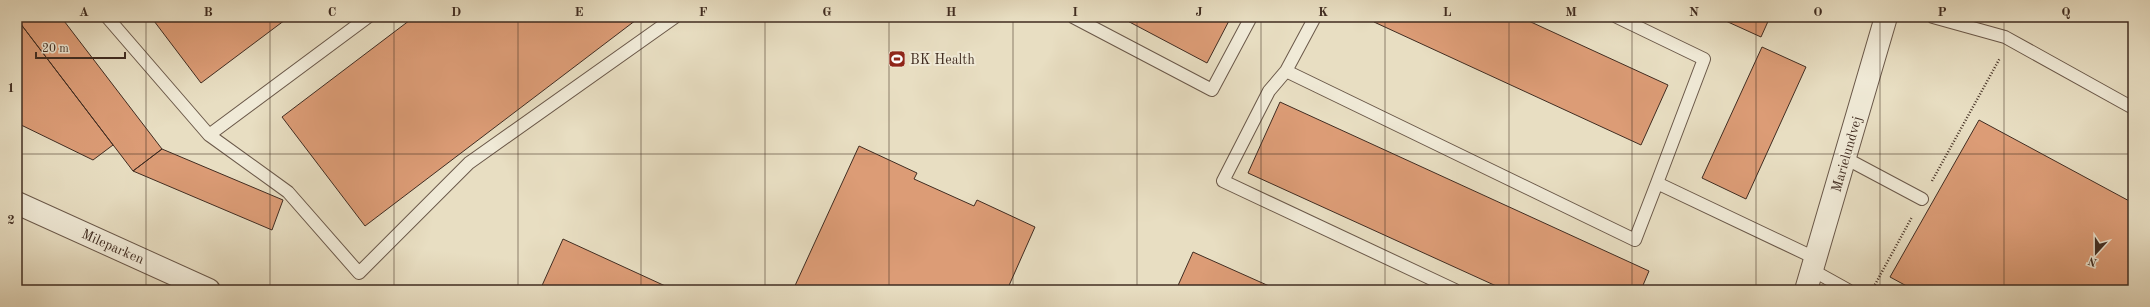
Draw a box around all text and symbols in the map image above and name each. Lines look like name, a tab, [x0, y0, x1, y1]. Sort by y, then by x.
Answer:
text: A	[79, 6, 89, 19]
text: B	[203, 6, 213, 19]
text: C	[328, 6, 336, 19]
text: D	[451, 6, 461, 19]
text: E	[575, 6, 584, 19]
text: F	[699, 6, 708, 19]
text: G	[822, 6, 832, 19]
text: H	[946, 6, 957, 19]
text: I	[1072, 6, 1078, 19]
text: J	[1195, 6, 1203, 19]
text: K	[1318, 6, 1328, 19]
text: L	[1443, 6, 1452, 19]
text: M	[1565, 6, 1577, 19]
text: N	[1689, 6, 1699, 19]
text: O	[1813, 6, 1823, 19]
text: P	[1937, 6, 1947, 19]
text: Q	[2061, 6, 2071, 19]
scale bar	[36, 34, 125, 60]
text: 20 m	[42, 43, 69, 55]
sports icon: BK Health	[887, 49, 907, 69]
place label: BK Health	[910, 53, 975, 67]
text: 1	[7, 82, 15, 95]
street label: Marielundvej	[1829, 115, 1864, 194]
text: 2	[7, 214, 15, 227]
street label: Mileparken	[79, 227, 146, 267]
north arrow	[2076, 233, 2116, 273]
text: N	[2087, 254, 2099, 268]

